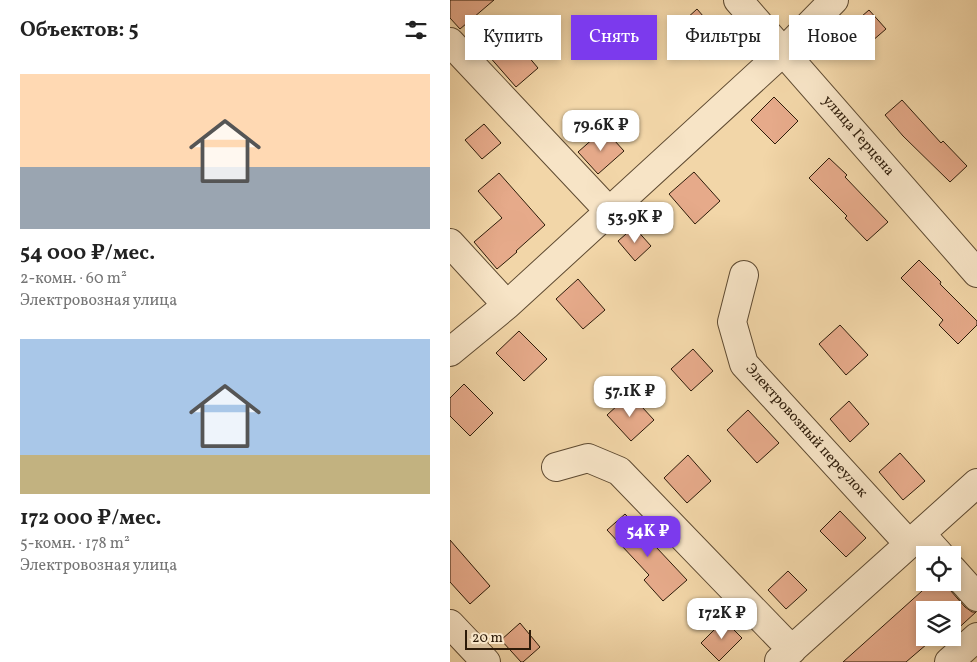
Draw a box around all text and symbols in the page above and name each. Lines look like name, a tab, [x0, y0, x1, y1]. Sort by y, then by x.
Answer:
chip: Купить	[465, 15, 561, 60]
chip: Снять	[571, 15, 657, 60]
chip: Фильтры	[667, 15, 779, 60]
chip: Новое	[789, 15, 875, 60]
text: Объектов: 5	[20, 16, 139, 45]
icon: filters	[402, 16, 430, 44]
street label: улица Герцена	[817, 91, 899, 181]
icon: home	[180, 106, 270, 196]
pin: 79.6K ₽	[555, 110, 647, 152]
text: 79.6K ₽	[573, 115, 629, 137]
pin: 53.9K ₽	[589, 202, 681, 244]
text: 53.9K ₽	[608, 207, 663, 229]
text: 54 000 ₽/мес.	[20, 239, 155, 268]
text: 2-комн. · 60 m²	[20, 268, 127, 290]
text: Электровозная улица	[20, 290, 177, 312]
street label: Электровозный переулок	[740, 359, 872, 503]
icon: home	[180, 371, 270, 461]
pin: 57.1K ₽	[584, 376, 676, 418]
text: 57.1K ₽	[605, 381, 655, 403]
text: 172 000 ₽/мес.	[20, 504, 161, 533]
pin: 54K ₽	[613, 516, 683, 558]
text: 54K ₽	[626, 521, 670, 543]
text: 5-комн. · 178 m²	[20, 533, 130, 555]
map controls	[916, 546, 961, 646]
button: locate	[916, 546, 961, 591]
text: Электровозная улица	[20, 555, 177, 577]
pin: 172K ₽	[681, 598, 763, 640]
button: layers	[916, 601, 961, 646]
text: 172K ₽	[698, 603, 746, 625]
scale bar	[465, 627, 531, 650]
text: 20 m	[472, 629, 503, 648]

